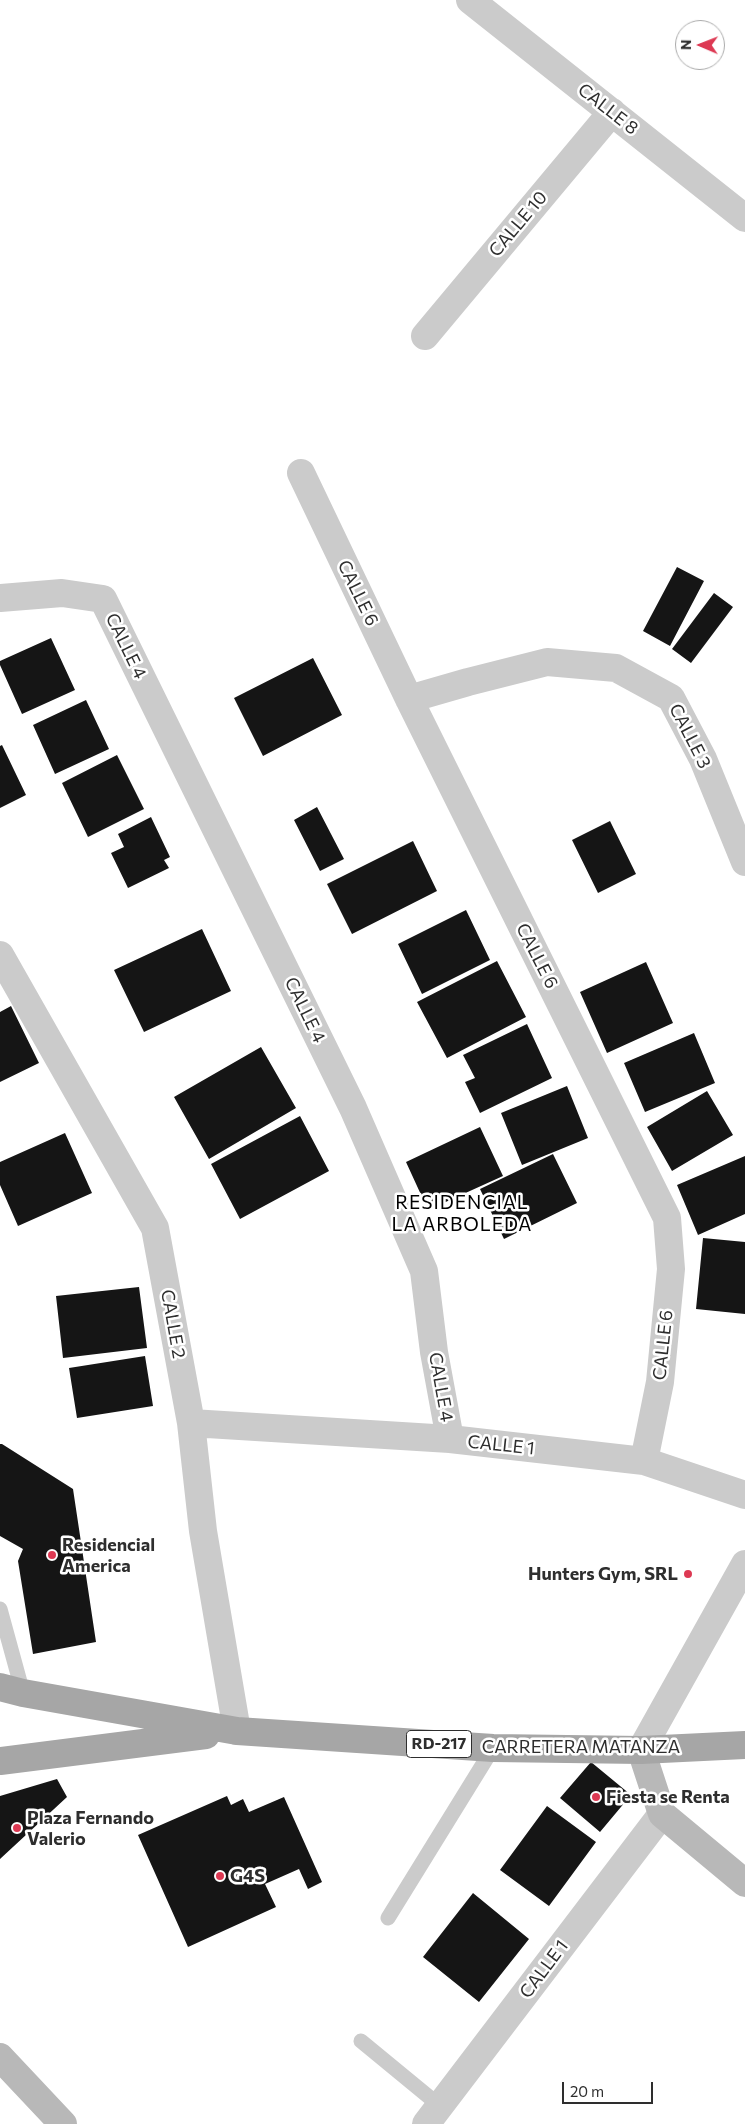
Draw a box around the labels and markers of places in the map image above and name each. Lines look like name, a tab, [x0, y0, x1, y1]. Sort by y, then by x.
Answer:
place label: Residencial America	[62, 1534, 155, 1576]
marker: Residencial America	[46, 1549, 58, 1561]
place label: Hunters Gym, SRL	[528, 1563, 678, 1585]
marker: Hunters Gym, SRL	[682, 1568, 694, 1580]
place label: Fiesta se Renta	[606, 1786, 730, 1808]
marker: Fiesta se Renta	[590, 1791, 602, 1803]
place label: Plaza Fernando Valerio	[27, 1807, 154, 1850]
marker: Plaza Fernando Valerio	[11, 1822, 23, 1834]
place label: G4S	[230, 1865, 265, 1887]
marker: G4S	[214, 1870, 226, 1882]

